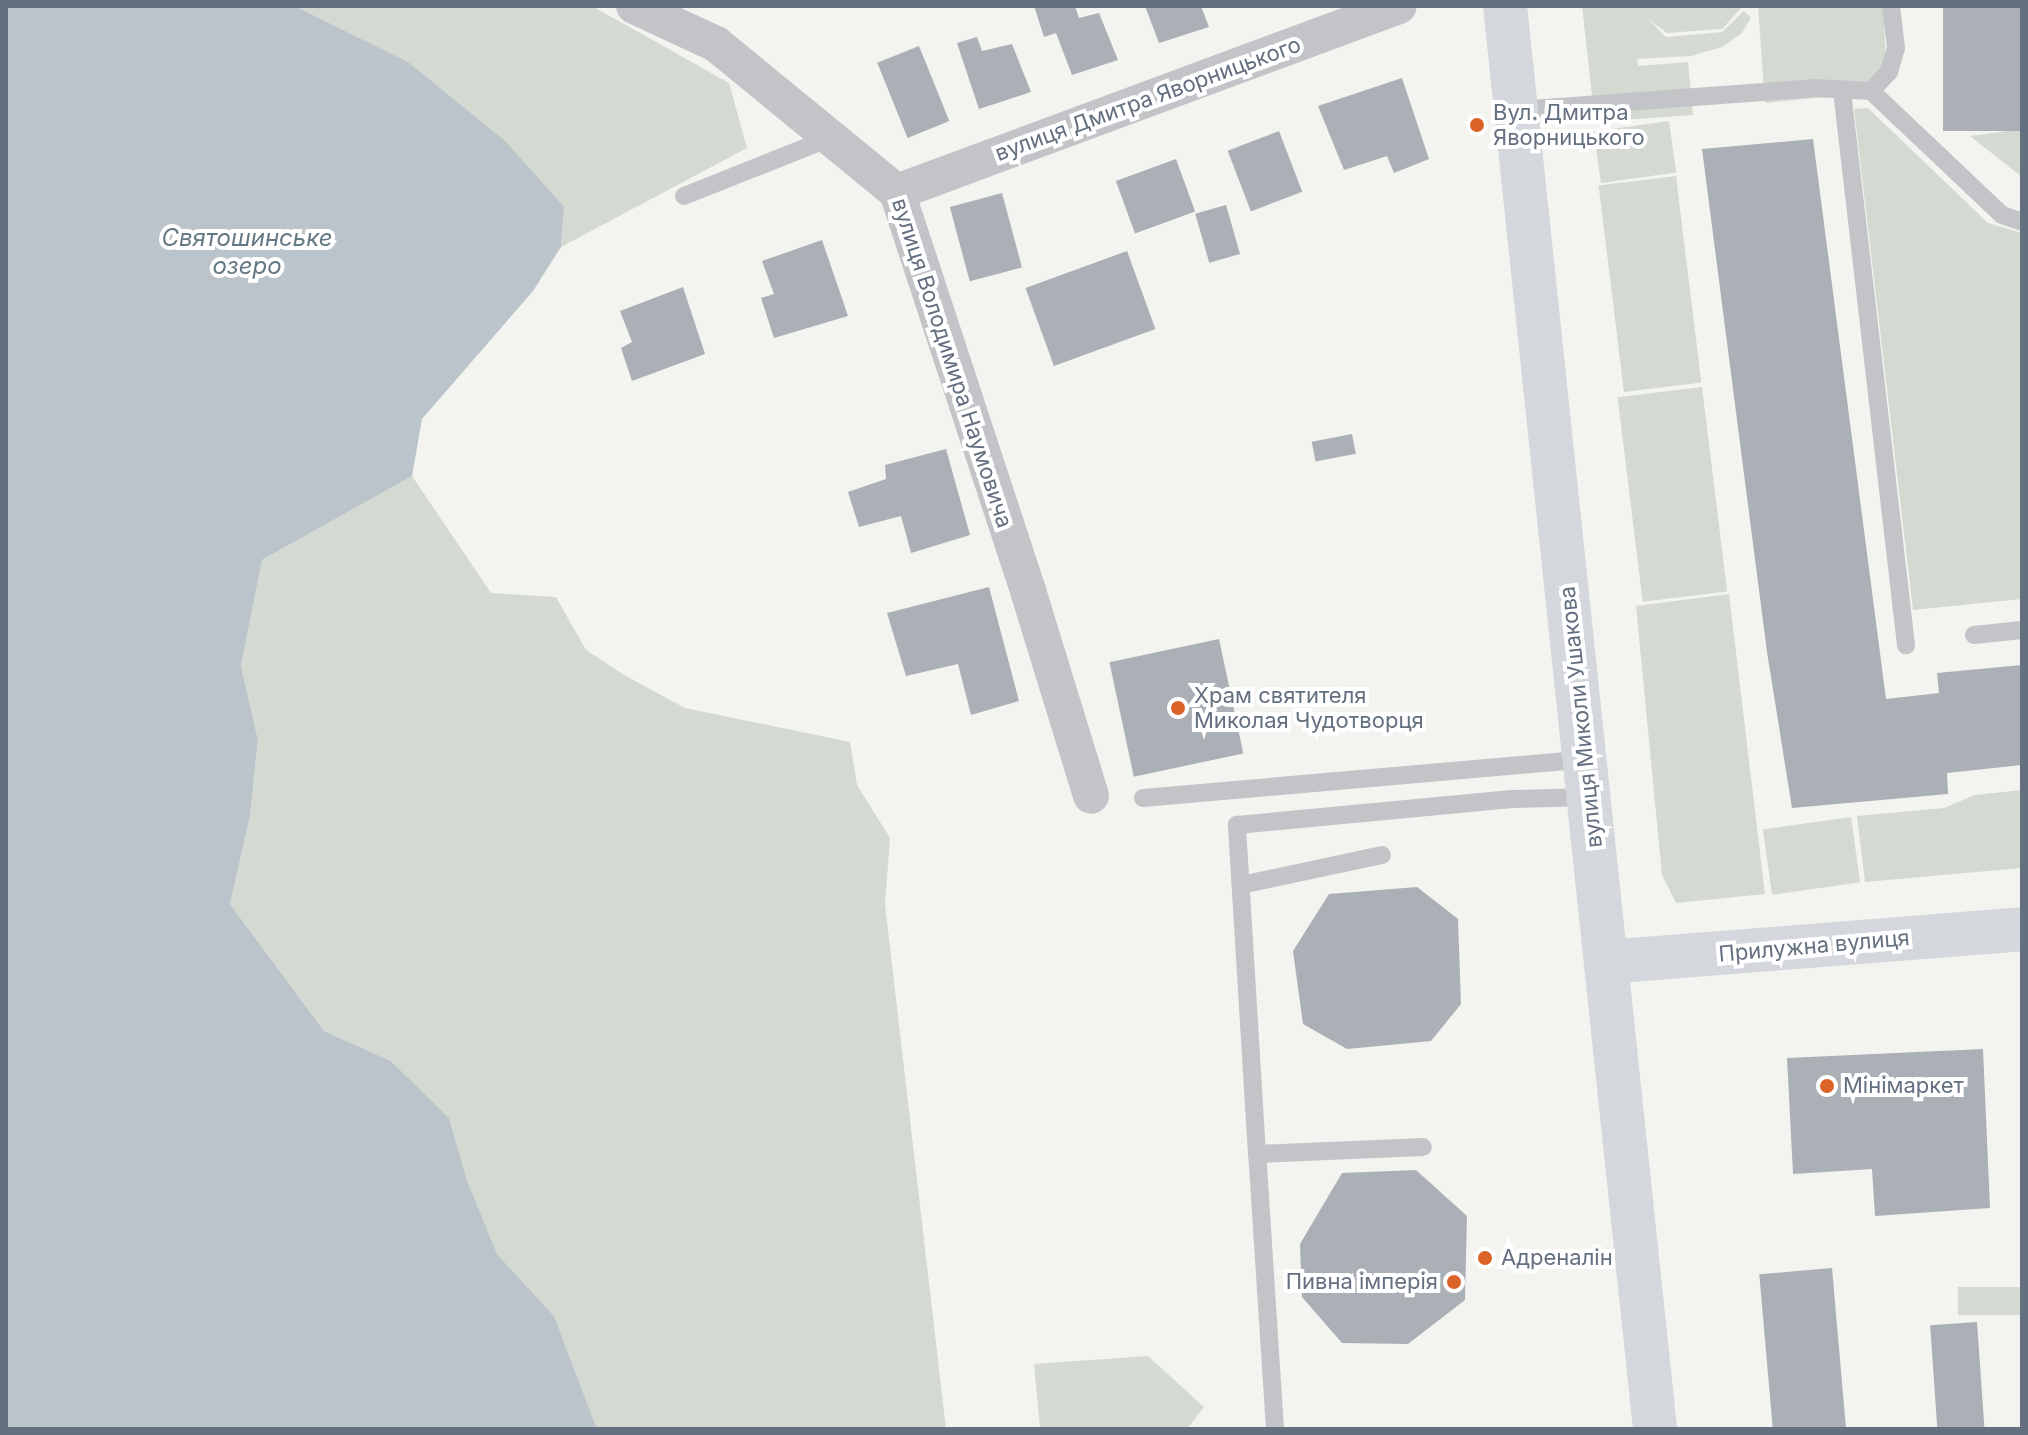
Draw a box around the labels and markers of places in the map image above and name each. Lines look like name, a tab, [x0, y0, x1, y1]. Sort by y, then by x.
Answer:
place label: Вул. Дмитра Яворницького	[1493, 99, 1645, 150]
marker: Вул. Дмитра Яворницького	[1468, 116, 1486, 134]
place label: Храм святителя Миколая Чудотворця	[1194, 682, 1424, 734]
marker: Храм святителя Миколая Чудотворця	[1169, 699, 1187, 717]
place label: Мінімаркет	[1843, 1073, 1964, 1099]
marker: Мінімаркет	[1818, 1077, 1836, 1095]
place label: Адреналін	[1501, 1245, 1613, 1271]
marker: Адреналін	[1476, 1249, 1494, 1267]
place label: Пивна імперія	[1286, 1269, 1438, 1295]
marker: Пивна імперія	[1445, 1273, 1463, 1291]

